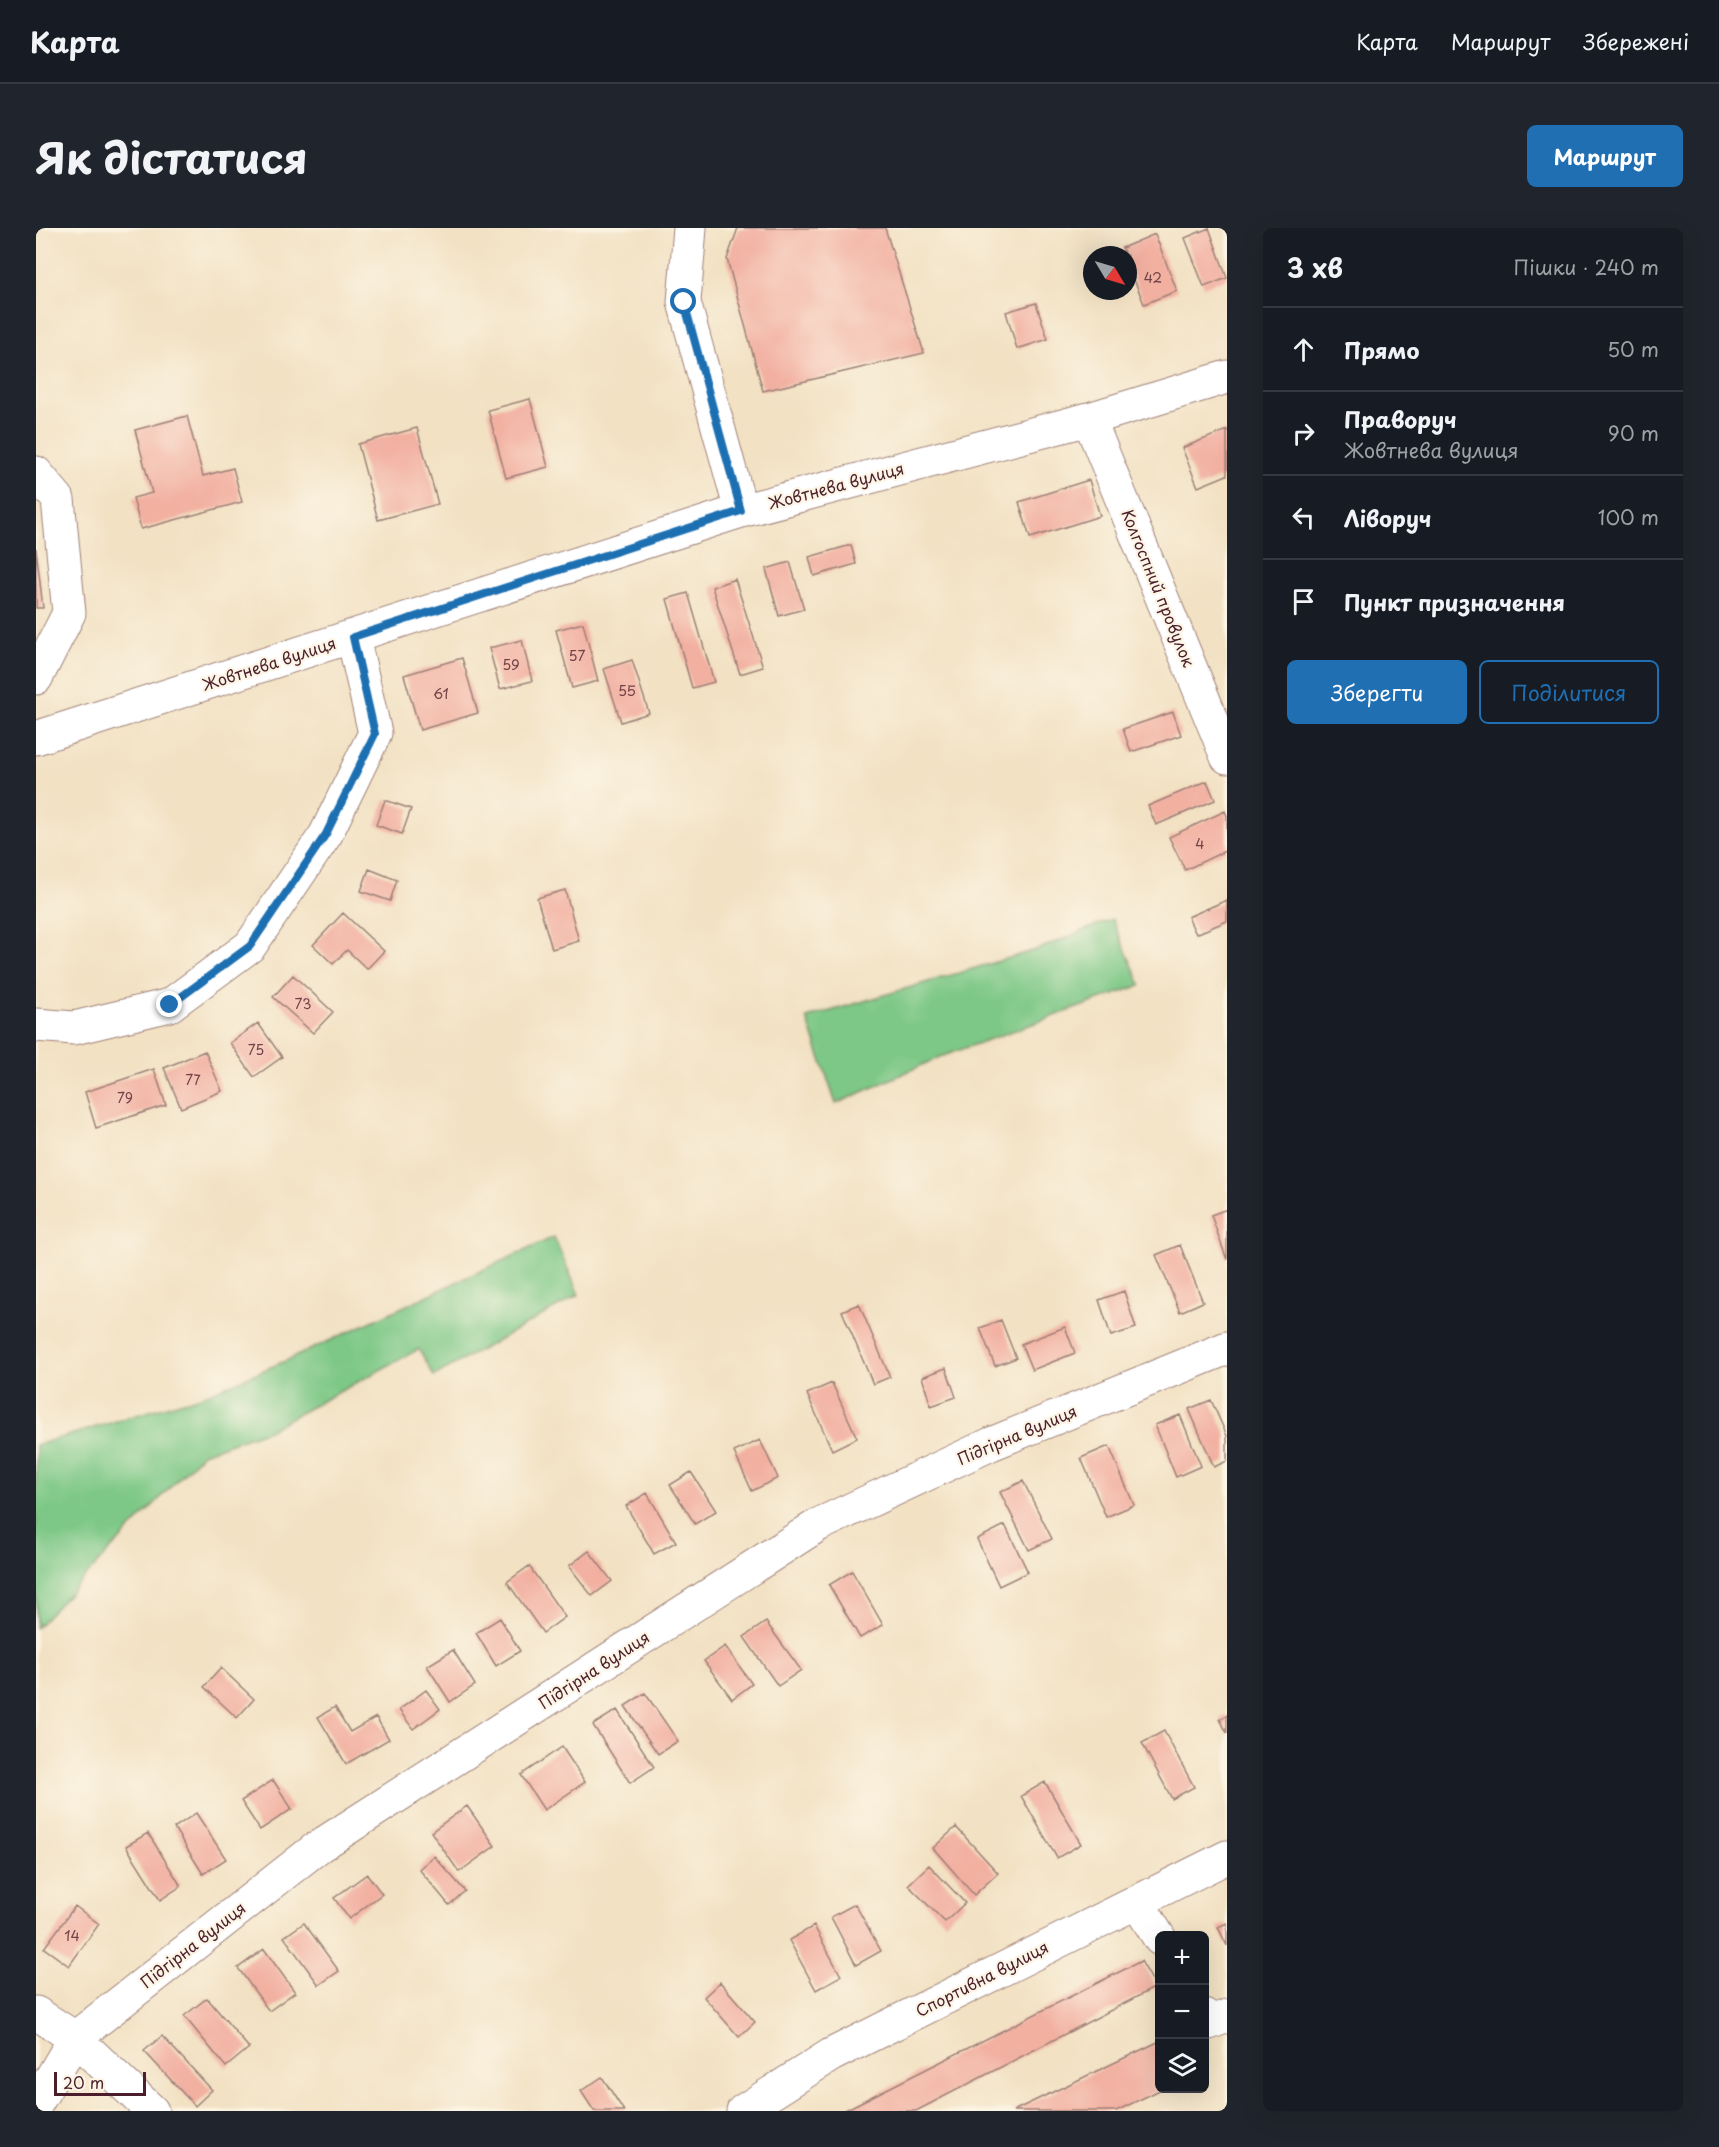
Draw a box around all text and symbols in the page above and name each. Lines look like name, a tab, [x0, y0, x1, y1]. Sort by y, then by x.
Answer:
text: Карта	[30, 20, 120, 63]
text: Карта	[1356, 25, 1418, 57]
text: Маршрут	[1451, 25, 1550, 57]
text: Збережені	[1583, 25, 1689, 57]
text: Як дістатися	[36, 125, 308, 188]
button: Маршрут	[1527, 125, 1683, 187]
north arrow	[1083, 246, 1137, 300]
text: 3 хв	[1287, 248, 1343, 287]
text: Пішки · 240 m	[1514, 252, 1659, 282]
house number: 42	[1144, 267, 1162, 288]
route start	[670, 288, 696, 314]
icon: ahead	[1287, 333, 1320, 366]
text: Прямо	[1344, 333, 1419, 366]
text: 50 m	[1607, 334, 1659, 364]
text: Праворуч	[1344, 402, 1457, 435]
icon: right	[1287, 417, 1320, 450]
text: 90 m	[1608, 418, 1659, 448]
text: Жовтнева вулиця	[1344, 435, 1519, 465]
street label: Жовтнева вулиця	[765, 455, 906, 515]
icon: left	[1287, 501, 1320, 534]
text: Ліворуч	[1344, 501, 1431, 534]
text: 100 m	[1598, 502, 1659, 532]
street label: Колгоспний провулок	[1116, 505, 1202, 671]
icon: arrive	[1287, 585, 1320, 618]
text: Пункт призначення	[1344, 585, 1565, 618]
street label: Жовтнева вулиця	[199, 630, 339, 696]
house number: 57	[569, 645, 585, 666]
house number: 59	[502, 654, 520, 675]
button: Зберегти	[1287, 660, 1467, 724]
button: Поділитися	[1479, 660, 1659, 724]
house number: 55	[618, 680, 636, 701]
house number: 61	[433, 683, 449, 704]
house number: 4	[1195, 833, 1205, 854]
route end	[156, 991, 182, 1017]
house number: 73	[295, 993, 311, 1014]
house number: 75	[248, 1039, 264, 1060]
house number: 77	[185, 1069, 201, 1090]
house number: 79	[117, 1087, 133, 1108]
street label: Підгірна вулиця	[953, 1398, 1080, 1470]
street label: Підгірна вулиця	[533, 1624, 654, 1714]
street label: Підгірна вулиця	[135, 1895, 250, 1993]
house number: 14	[64, 1925, 80, 1946]
map controls	[1155, 1931, 1209, 2093]
button: +	[1155, 1931, 1209, 1985]
street label: Спортивна вулиця	[911, 1934, 1052, 2022]
button: −	[1155, 1985, 1209, 2039]
button: layers	[1155, 2039, 1209, 2093]
scale bar	[54, 2069, 146, 2096]
text: 20 m	[63, 2070, 104, 2094]

